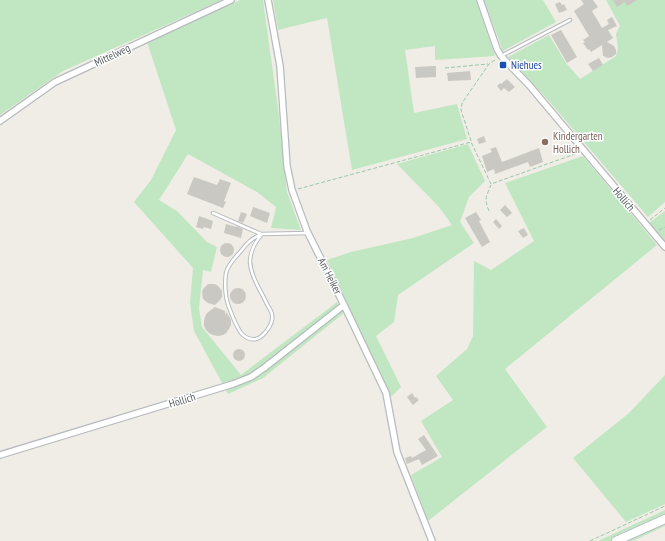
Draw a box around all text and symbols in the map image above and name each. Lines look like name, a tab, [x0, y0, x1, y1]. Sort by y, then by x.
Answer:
street label: Mittelweg	[92, 41, 132, 69]
place label: Niehues	[511, 58, 542, 72]
marker: Niehues	[498, 60, 508, 70]
place label: Kindergarten Hollich	[553, 129, 603, 156]
marker: Kindergarten Hollich	[540, 137, 550, 147]
street label: Hollich	[610, 184, 638, 214]
street label: Am Heiker	[315, 255, 345, 297]
street label: Hollich	[167, 389, 197, 411]

